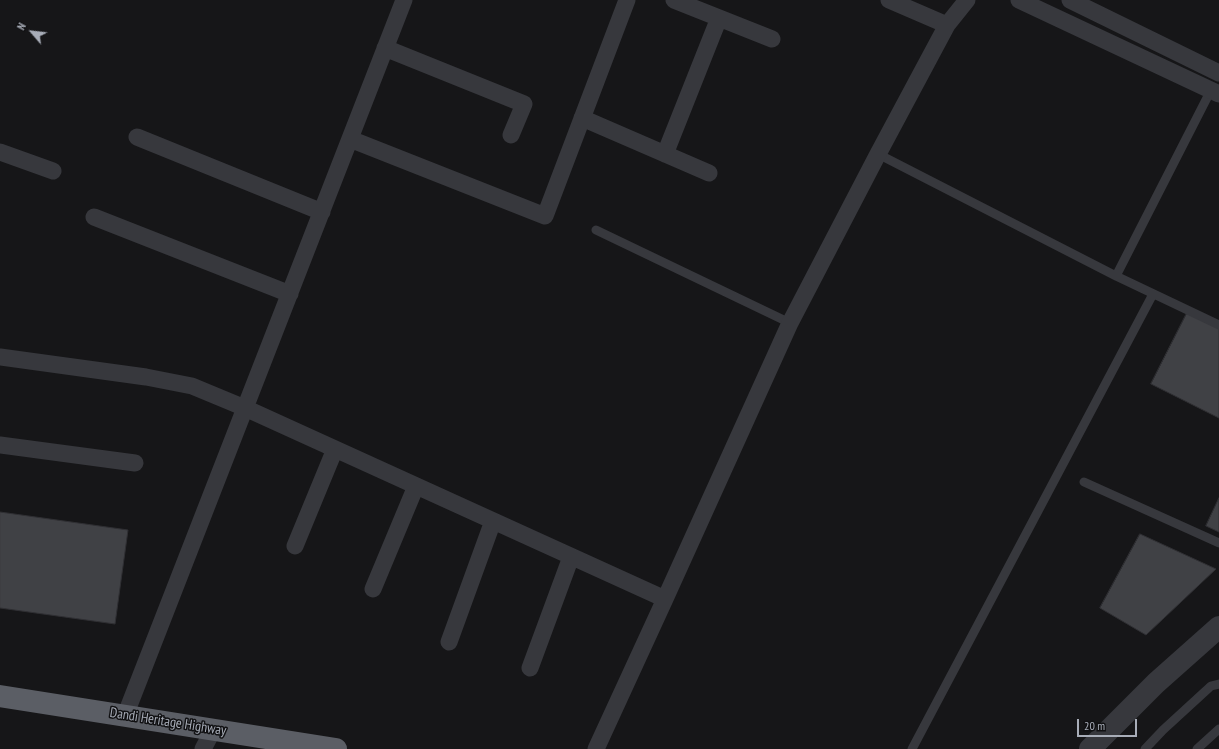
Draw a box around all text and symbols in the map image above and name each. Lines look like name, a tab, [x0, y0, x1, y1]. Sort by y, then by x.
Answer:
north arrow	[12, 12, 52, 52]
text: N	[14, 20, 29, 32]
street label: Dandi Heritage Highway	[109, 705, 227, 739]
scale bar	[1079, 711, 1139, 737]
text: 20 m	[1084, 718, 1105, 733]

